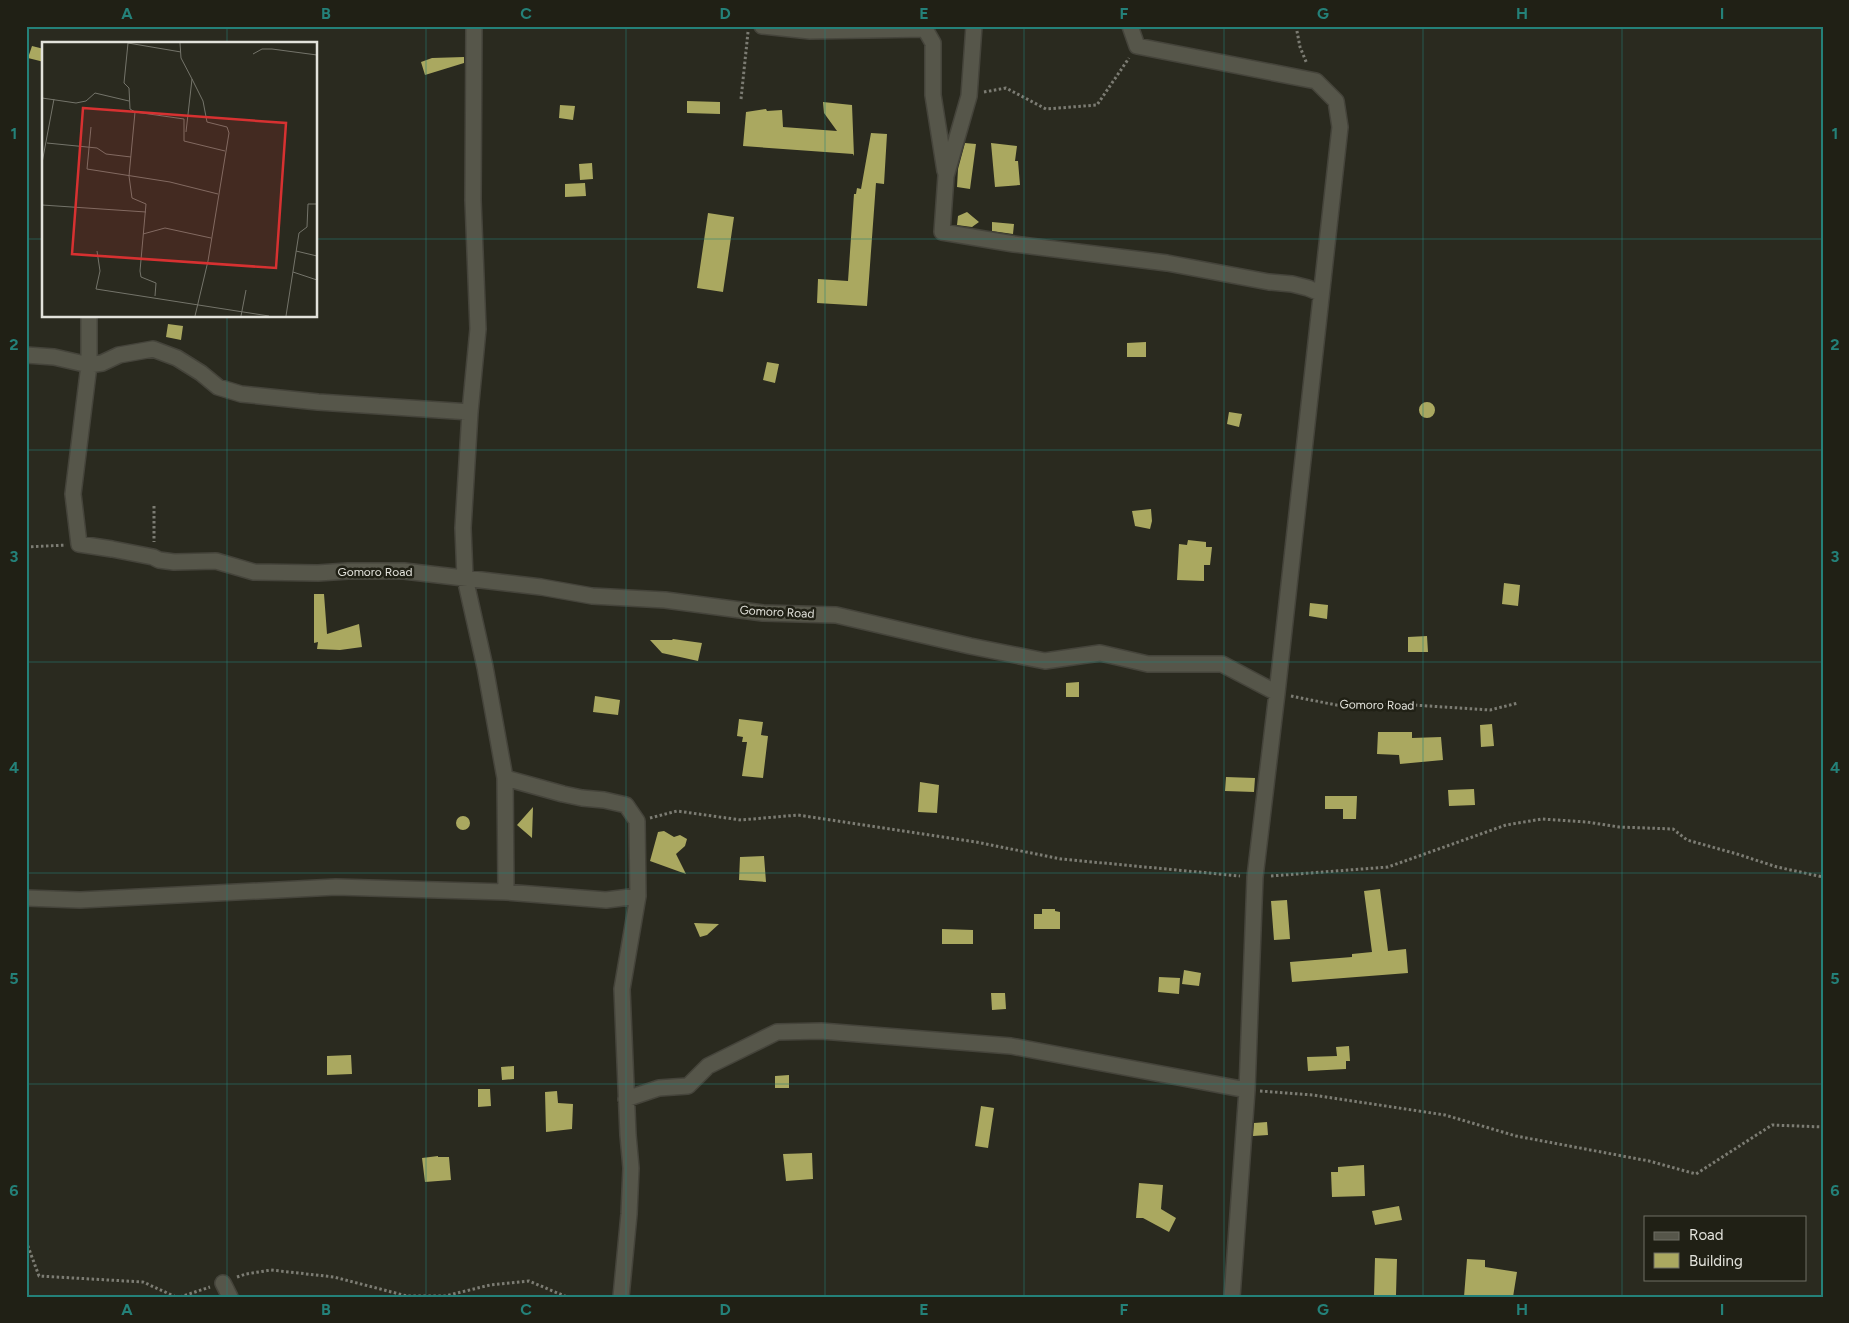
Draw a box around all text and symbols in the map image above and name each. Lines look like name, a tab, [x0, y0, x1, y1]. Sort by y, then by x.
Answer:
text: A	[121, 4, 133, 23]
text: B	[321, 4, 331, 23]
text: C	[520, 4, 532, 23]
text: D	[719, 4, 731, 23]
text: E	[919, 4, 929, 23]
text: F	[1120, 4, 1129, 23]
text: G	[1317, 4, 1329, 23]
text: H	[1516, 4, 1528, 23]
text: I	[1720, 4, 1724, 23]
inset map	[42, 42, 318, 318]
text: 1	[11, 124, 17, 143]
text: 1	[1832, 124, 1838, 143]
text: 2	[9, 335, 19, 354]
text: 2	[1830, 335, 1840, 354]
text: 3	[10, 547, 19, 566]
text: 3	[1831, 547, 1840, 566]
street label: Gomoro Road	[338, 565, 412, 579]
street label: Gomoro Road	[739, 603, 815, 621]
street label: Gomoro Road	[1339, 697, 1415, 713]
text: 4	[9, 758, 19, 777]
text: 4	[1830, 758, 1840, 777]
text: 5	[9, 969, 19, 988]
text: 5	[1830, 969, 1840, 988]
text: 6	[9, 1181, 19, 1200]
text: 6	[1830, 1181, 1840, 1200]
legend	[1644, 1216, 1806, 1280]
text: Road	[1689, 1226, 1724, 1244]
text: Building	[1689, 1252, 1743, 1270]
text: A	[121, 1300, 133, 1319]
text: B	[321, 1300, 331, 1319]
text: C	[520, 1300, 532, 1319]
text: D	[719, 1300, 731, 1319]
text: E	[919, 1300, 929, 1319]
text: F	[1120, 1300, 1129, 1319]
text: G	[1317, 1300, 1329, 1319]
text: H	[1516, 1300, 1528, 1319]
text: I	[1720, 1300, 1724, 1319]

